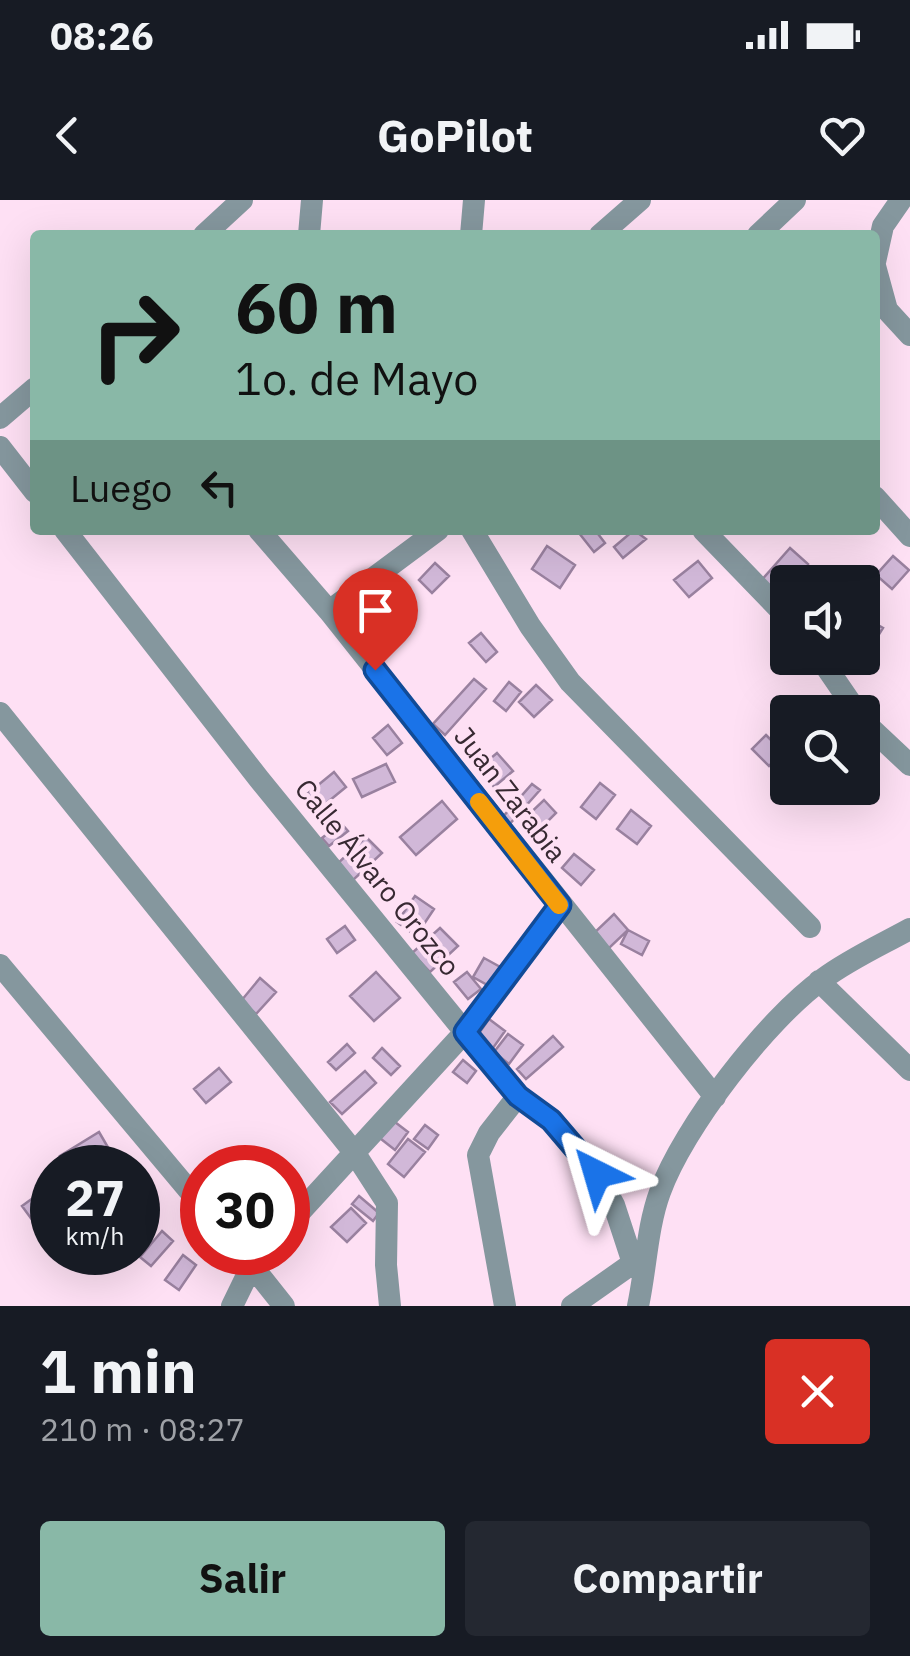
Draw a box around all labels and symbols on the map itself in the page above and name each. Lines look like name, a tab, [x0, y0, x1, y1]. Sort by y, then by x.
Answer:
pin	[333, 568, 418, 671]
street label: Juan Zarabia	[447, 719, 576, 869]
street label: Calle Álvaro Orozco	[287, 771, 469, 983]
position arrow	[545, 1122, 649, 1226]
speed limit sign: 30	[180, 1145, 310, 1275]

